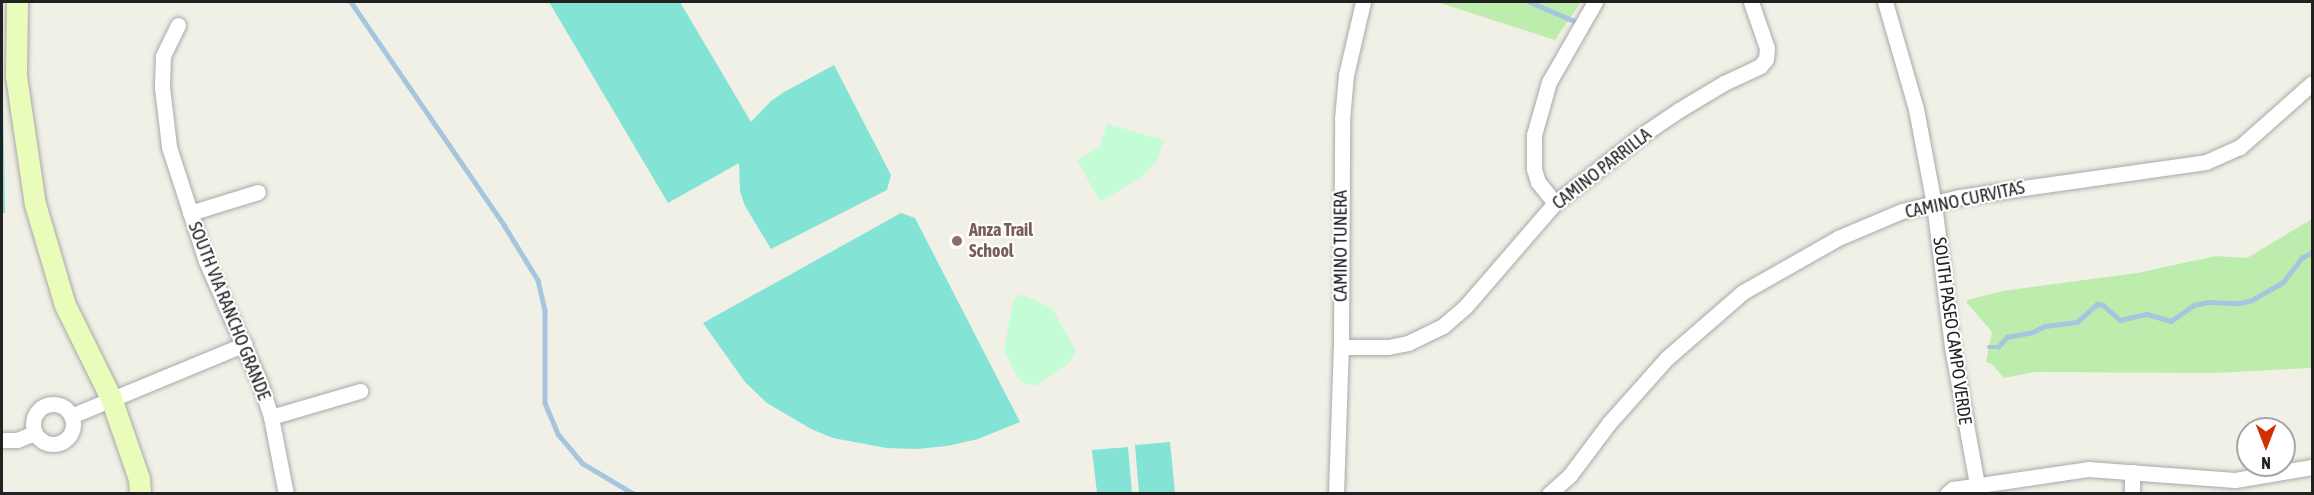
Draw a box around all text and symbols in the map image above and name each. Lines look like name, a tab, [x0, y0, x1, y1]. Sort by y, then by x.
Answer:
street label: CAMINO PARRILLA	[1548, 124, 1656, 214]
street label: CAMINO CURVITAS	[1903, 177, 2027, 223]
street label: CAMINO TUNERA	[1330, 190, 1352, 302]
street label: SOUTH VIA RANCHO GRANDE	[183, 219, 275, 403]
place label: Anza Trail School	[969, 220, 1033, 262]
marker: Anza Trail School	[950, 234, 964, 248]
street label: SOUTH PASEO CAMPO VERDE	[1928, 236, 1976, 426]
north arrow	[2236, 417, 2296, 477]
text: N	[2261, 454, 2271, 472]

